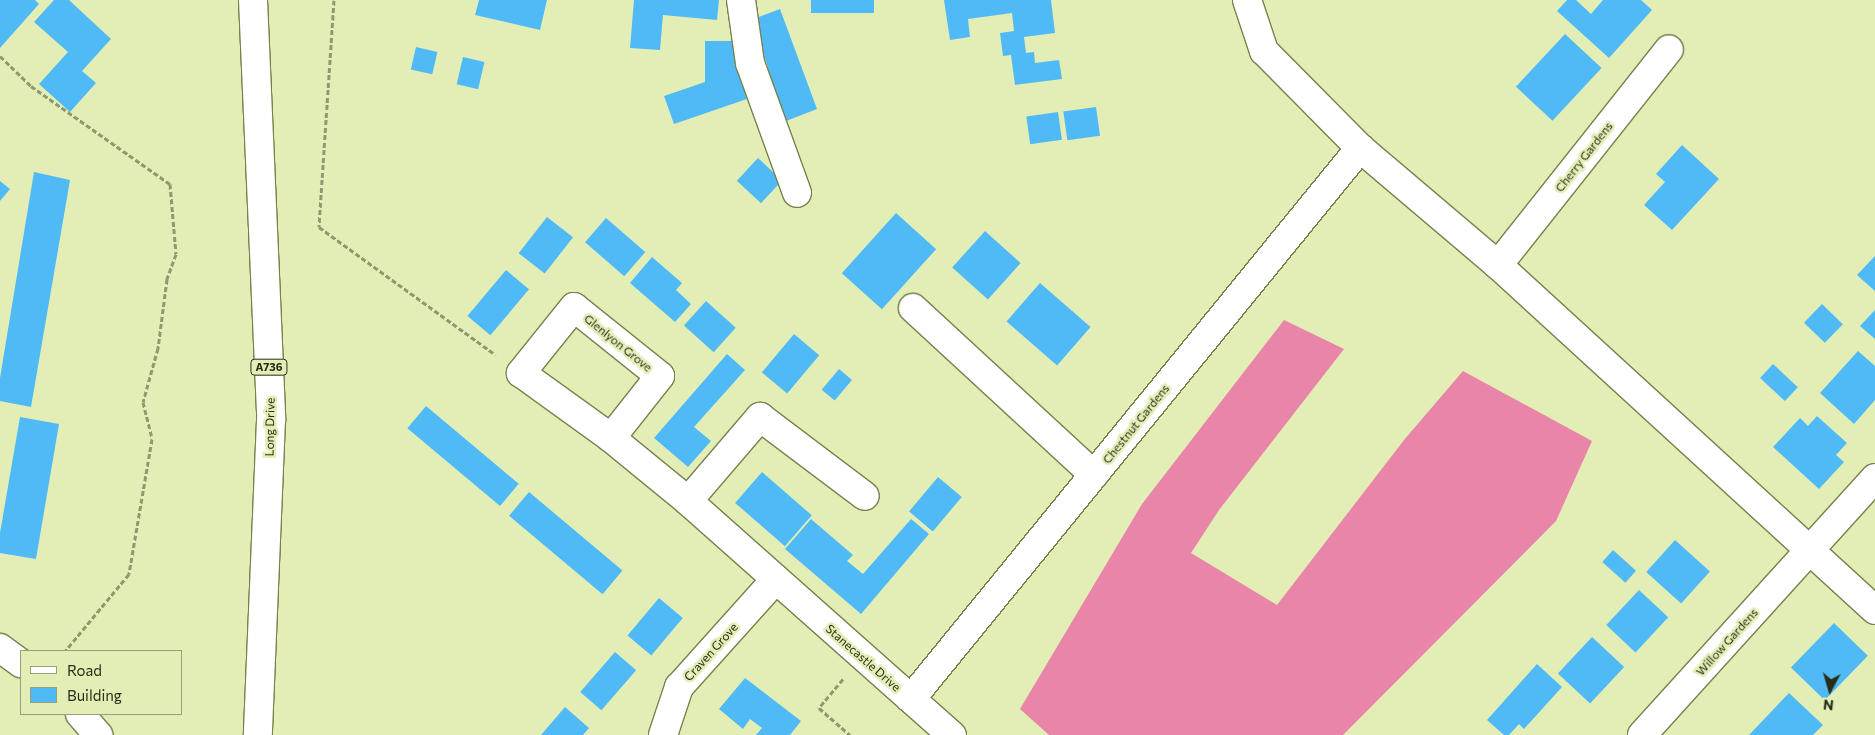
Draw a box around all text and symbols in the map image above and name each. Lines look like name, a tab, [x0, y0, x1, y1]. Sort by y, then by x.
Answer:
street label: Cherry Gardens	[1552, 119, 1616, 195]
street label: Glenlyon Grove	[581, 311, 655, 375]
road number: A736	[250, 358, 288, 376]
street label: Chestnut Gardens	[1100, 381, 1172, 467]
street label: Long Drive	[262, 398, 278, 456]
street label: Willow Gardens	[1693, 605, 1761, 679]
street label: Craven Grove	[681, 620, 741, 684]
street label: Stanecastle Drive	[823, 622, 903, 694]
legend	[20, 650, 182, 715]
text: Road	[67, 661, 102, 679]
north arrow	[1805, 665, 1855, 715]
text: Building	[67, 686, 122, 704]
text: N	[1822, 696, 1834, 714]

